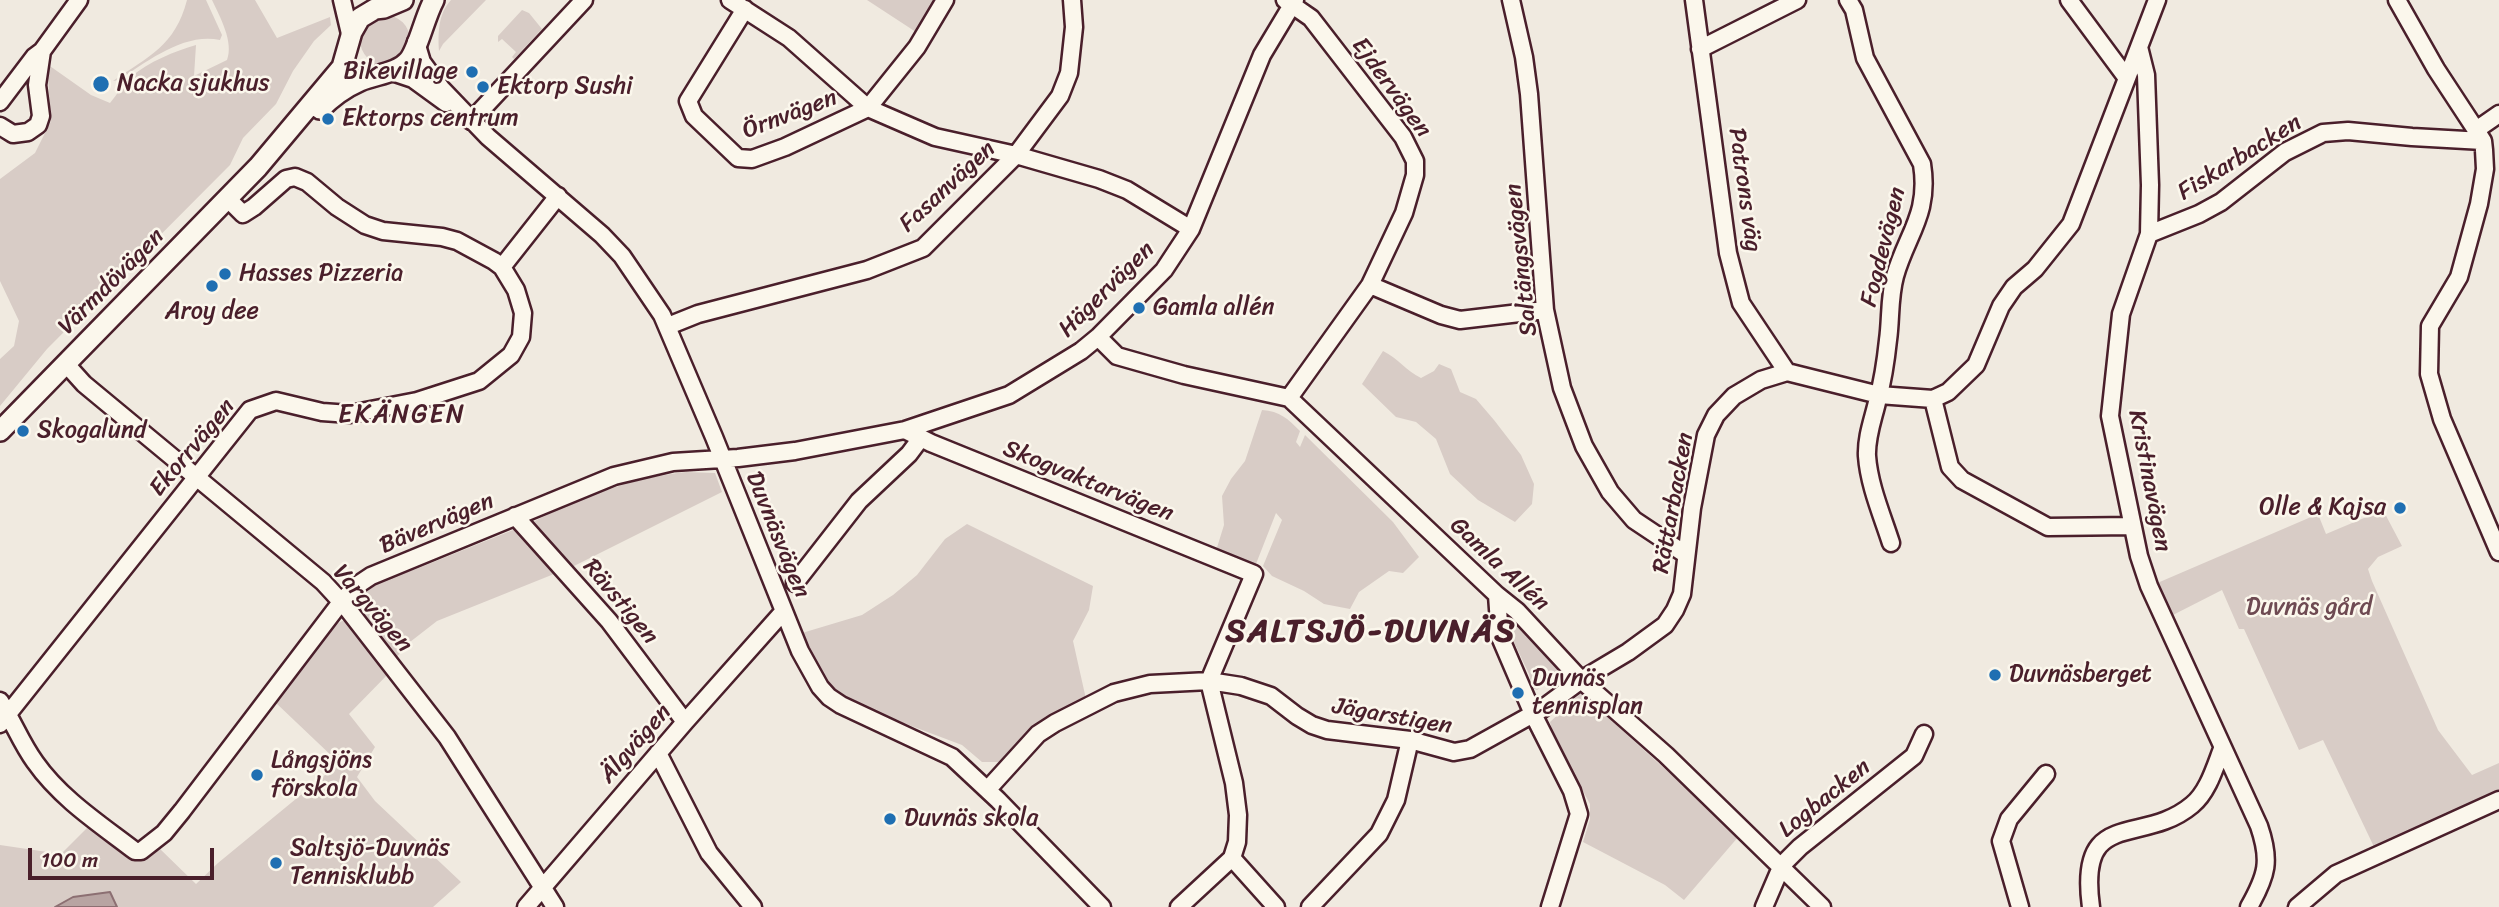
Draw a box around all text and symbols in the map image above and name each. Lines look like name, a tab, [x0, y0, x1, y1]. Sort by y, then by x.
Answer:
street label: Ejdervägen	[1345, 32, 1437, 144]
place label: Bikevillage	[343, 58, 458, 86]
marker: Bikevillage	[464, 64, 480, 80]
place label: Nacka sjukhus	[117, 70, 270, 98]
place label: Ektorp Sushi	[497, 73, 633, 101]
marker: Nacka sjukhus	[91, 74, 111, 94]
marker: Ektorp Sushi	[475, 79, 491, 95]
street label: Örnvägen	[739, 84, 841, 146]
place label: Ektorps centrum	[342, 105, 519, 133]
street label: Fiskarbacken	[2173, 109, 2307, 207]
marker: Ektorps centrum	[320, 111, 336, 127]
street label: Patrons väg	[1721, 126, 1767, 254]
street label: Fasanvägen	[894, 135, 1002, 239]
street label: Saltängsvägen	[1500, 182, 1544, 338]
street label: Fogdevägen	[1855, 184, 1913, 310]
street label: Värmdövägen	[53, 223, 171, 341]
street label: Hägervägen	[1053, 236, 1161, 344]
place label: Hasses Pizzeria	[239, 260, 403, 288]
marker: Hasses Pizzeria	[217, 266, 233, 282]
marker: Aroy dee	[204, 278, 220, 294]
place label: Gamla allén	[1153, 294, 1275, 322]
place label: Aroy dee	[165, 298, 259, 326]
marker: Gamla allén	[1131, 300, 1147, 316]
street label: Ekorrvägen	[144, 393, 242, 503]
district label: EKÄNGEN	[339, 399, 465, 431]
street label: Kristinavägen	[2121, 408, 2177, 554]
place label: Skogalund	[37, 417, 146, 445]
marker: Skogalund	[15, 423, 31, 439]
street label: Rättarbacken	[1647, 430, 1701, 576]
street label: Skogvaktarvägen	[999, 435, 1177, 529]
street label: Duvnäsvägen	[739, 468, 815, 602]
street label: Bävervägen	[376, 487, 498, 561]
place label: Olle & Kajsa	[2259, 494, 2386, 522]
marker: Olle & Kajsa	[2392, 500, 2408, 516]
street label: Gamla Allén	[1443, 512, 1555, 618]
street label: Rävstigen	[576, 553, 664, 651]
street label: Vargvägen	[326, 559, 418, 659]
park label: Duvnäs gård	[2246, 594, 2372, 622]
district label: SALTSJÖ-DUVNÄS	[1228, 614, 1514, 652]
place label: Duvnäsberget	[2009, 661, 2152, 689]
place label: Duvnäs tennisplan	[1532, 665, 1643, 721]
marker: Duvnäsberget	[1987, 667, 2003, 683]
marker: Duvnäs tennisplan	[1510, 685, 1526, 701]
street label: Jägarstigen	[1330, 692, 1454, 742]
street label: Älgvägen	[594, 699, 678, 789]
place label: Långsjöns förskola	[271, 747, 372, 803]
street label: Logbacken	[1773, 753, 1877, 845]
marker: Långsjöns förskola	[249, 767, 265, 783]
place label: Duvnäs skola	[904, 805, 1038, 833]
marker: Duvnäs skola	[882, 811, 898, 827]
scale bar	[32, 834, 217, 878]
place label: Saltsjö-Duvnäs Tennisklubb	[290, 835, 450, 891]
text: 100 m	[41, 841, 98, 879]
marker: Saltsjö-Duvnäs Tennisklubb	[268, 855, 284, 871]

